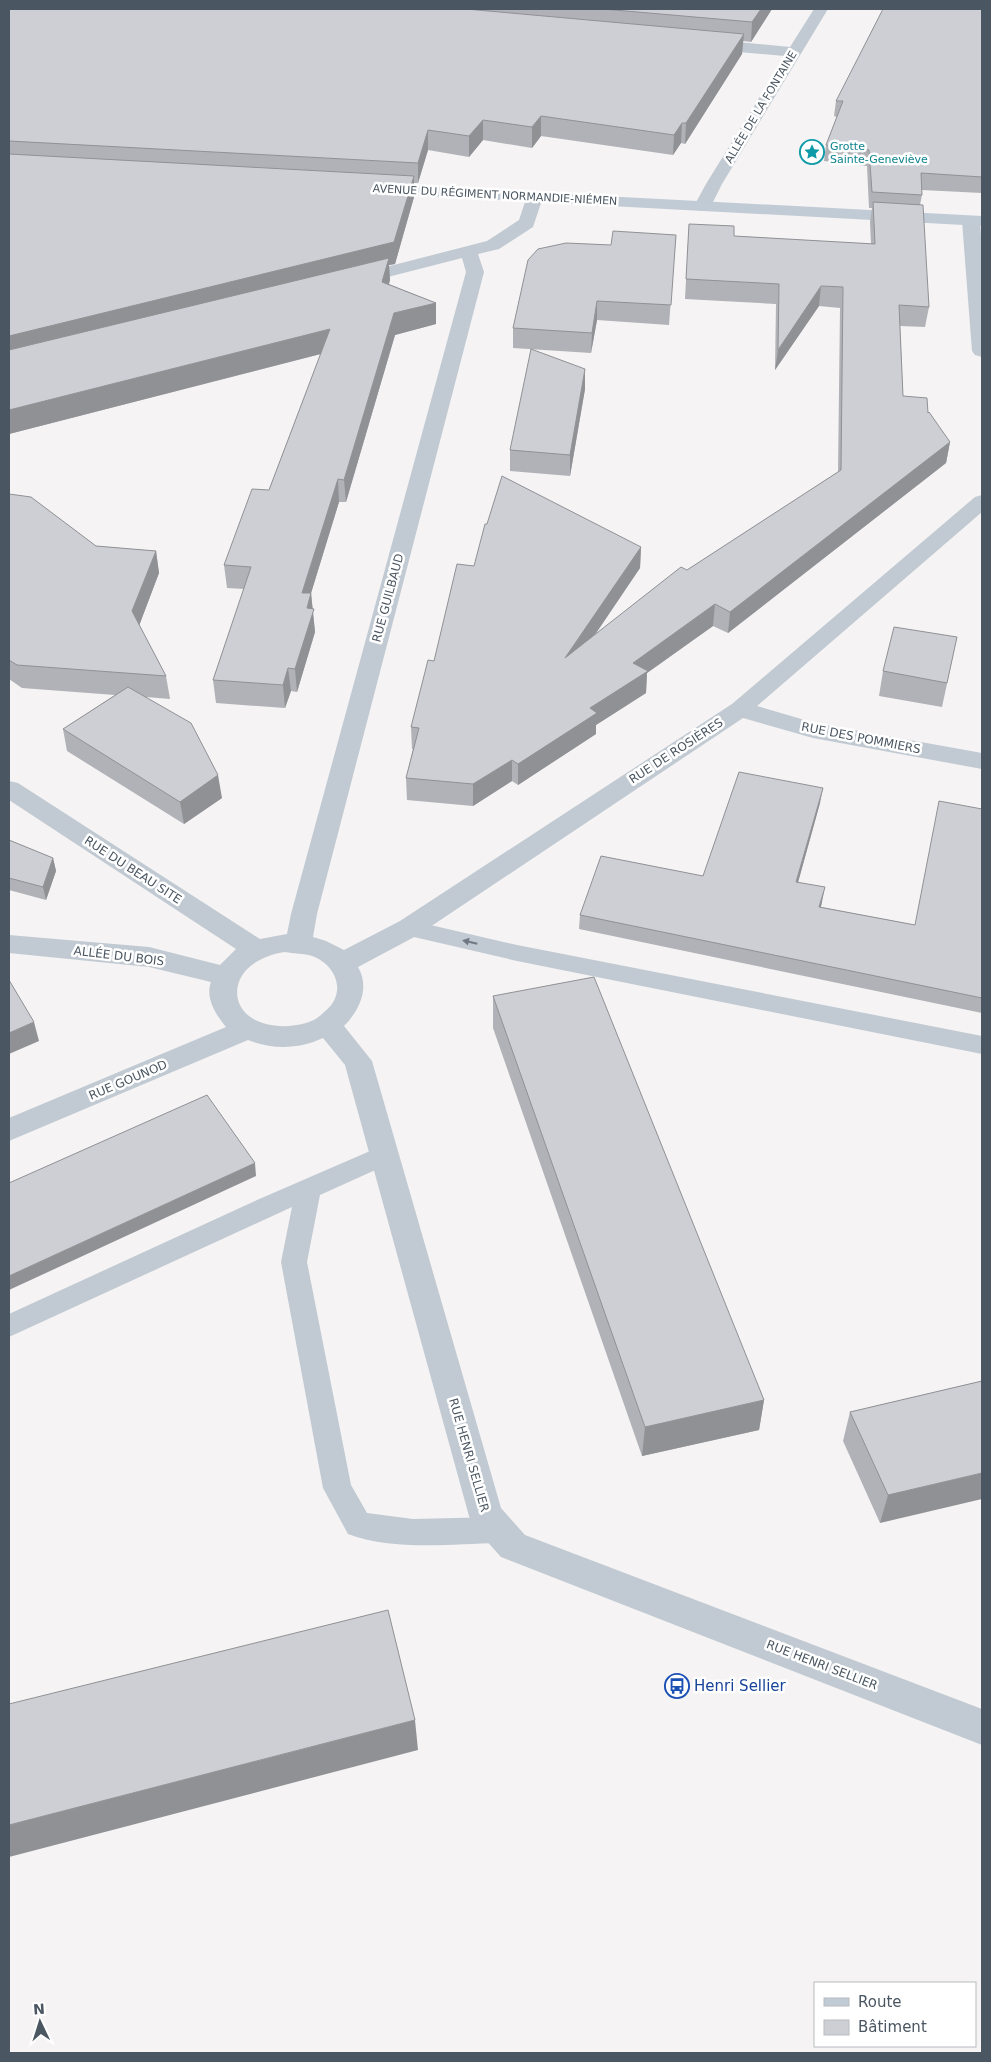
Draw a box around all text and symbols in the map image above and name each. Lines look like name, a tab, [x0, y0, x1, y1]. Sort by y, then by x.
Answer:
street label: ALLÉE DE LA FONTAINE	[722, 49, 800, 165]
place icon: Grotte Sainte-Geneviève	[799, 139, 825, 165]
place label: Grotte Sainte-Geneviève	[830, 140, 928, 166]
street label: AVENUE DU RÉGIMENT NORMANDIE-NIÉMEN	[372, 182, 618, 208]
street label: RUE GUILBAUD	[369, 552, 407, 644]
street label: RUE DE ROSIÈRES	[626, 715, 726, 787]
street label: RUE DES POMMIERS	[800, 720, 922, 756]
street label: RUE DU BEAU SITE	[82, 833, 184, 907]
one-way arrow	[462, 938, 477, 946]
street label: ALLÉE DU BOIS	[73, 943, 165, 968]
street label: RUE GOUNOD	[87, 1057, 169, 1103]
street label: RUE HENRI SELLIER	[446, 1396, 492, 1514]
street label: RUE HENRI SELLIER	[764, 1637, 880, 1693]
bus stop icon: Henri Sellier	[664, 1673, 690, 1699]
place label: Henri Sellier	[694, 1677, 787, 1695]
legend	[814, 1982, 976, 2047]
text: Route	[858, 1993, 902, 2011]
north arrow	[15, 1997, 65, 2047]
text: N	[33, 2001, 45, 2017]
text: Bâtiment	[858, 2018, 927, 2036]

